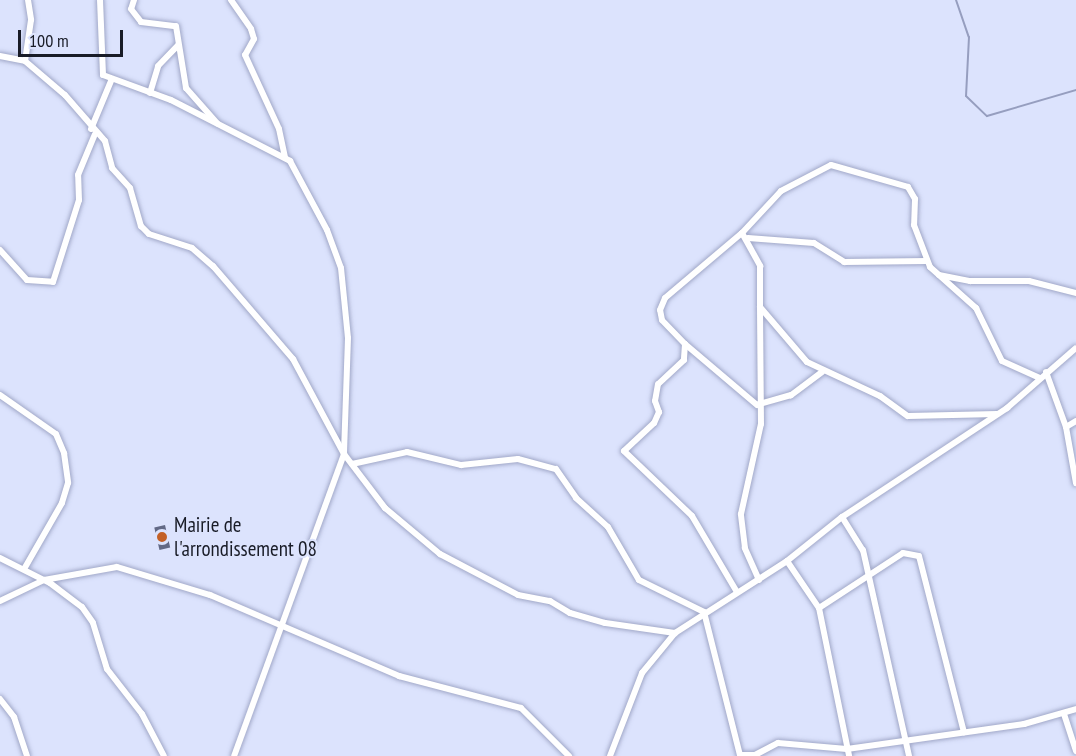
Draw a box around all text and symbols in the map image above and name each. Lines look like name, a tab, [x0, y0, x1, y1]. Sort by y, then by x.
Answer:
scale bar	[21, 18, 126, 56]
text: 100 m	[29, 29, 69, 52]
place label: Mairie de l'arrondissement 08	[174, 512, 317, 562]
marker: Mairie de l'arrondissement 08	[155, 530, 169, 544]

